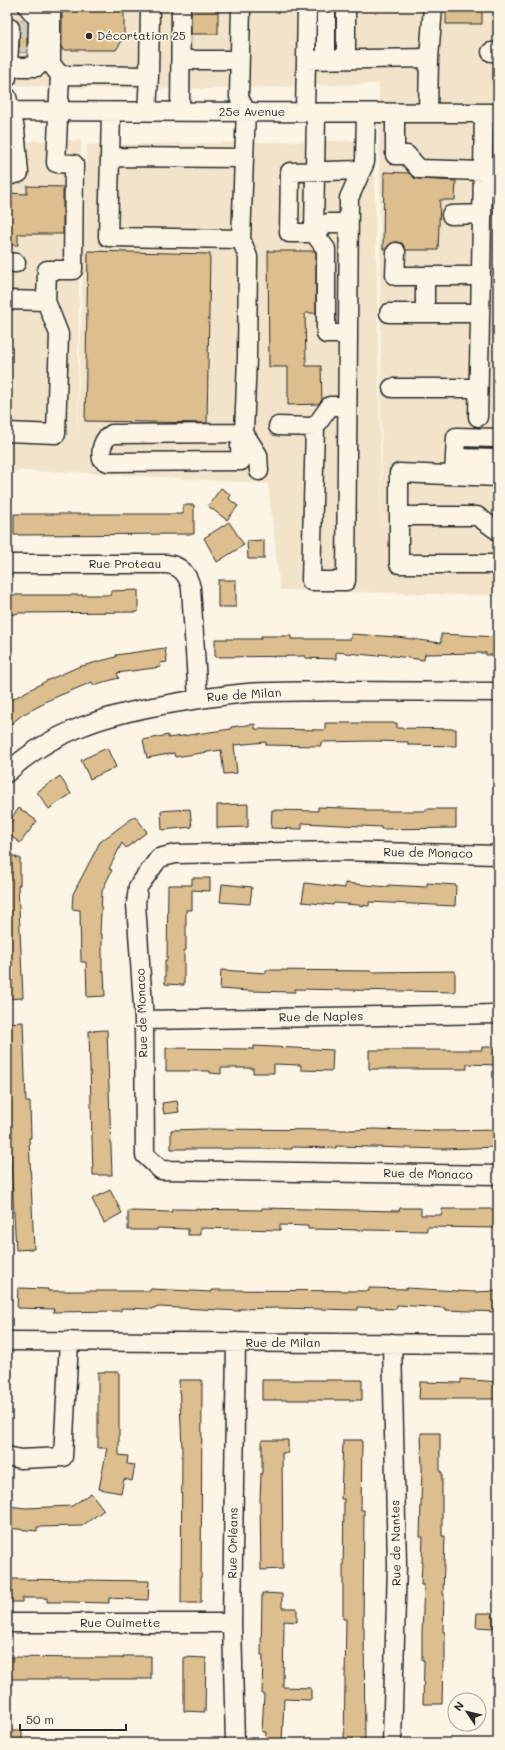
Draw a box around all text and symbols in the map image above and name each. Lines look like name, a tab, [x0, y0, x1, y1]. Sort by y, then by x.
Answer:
place label: Décortation 25	[97, 27, 186, 43]
marker: Décortation 25	[84, 31, 94, 41]
street label: 25e Avenue	[219, 103, 285, 119]
street label: Rue Proteau	[89, 555, 161, 571]
street label: Rue de Milan	[206, 683, 282, 705]
street label: Rue de Monaco	[383, 843, 473, 861]
street label: Rue de Monaco	[131, 968, 151, 1058]
street label: Rue de Naples	[279, 1007, 363, 1025]
street label: Rue de Monaco	[383, 1164, 473, 1182]
street label: Rue de Milan	[246, 1334, 320, 1350]
street label: Rue de Nantes	[386, 1500, 404, 1586]
street label: Rue Orléans	[223, 1507, 241, 1579]
street label: Rue Ouimette	[80, 1614, 160, 1630]
north arrow	[447, 1692, 487, 1732]
text: N	[450, 1698, 467, 1714]
scale bar	[20, 1706, 126, 1732]
text: 50 m	[26, 1711, 54, 1727]

